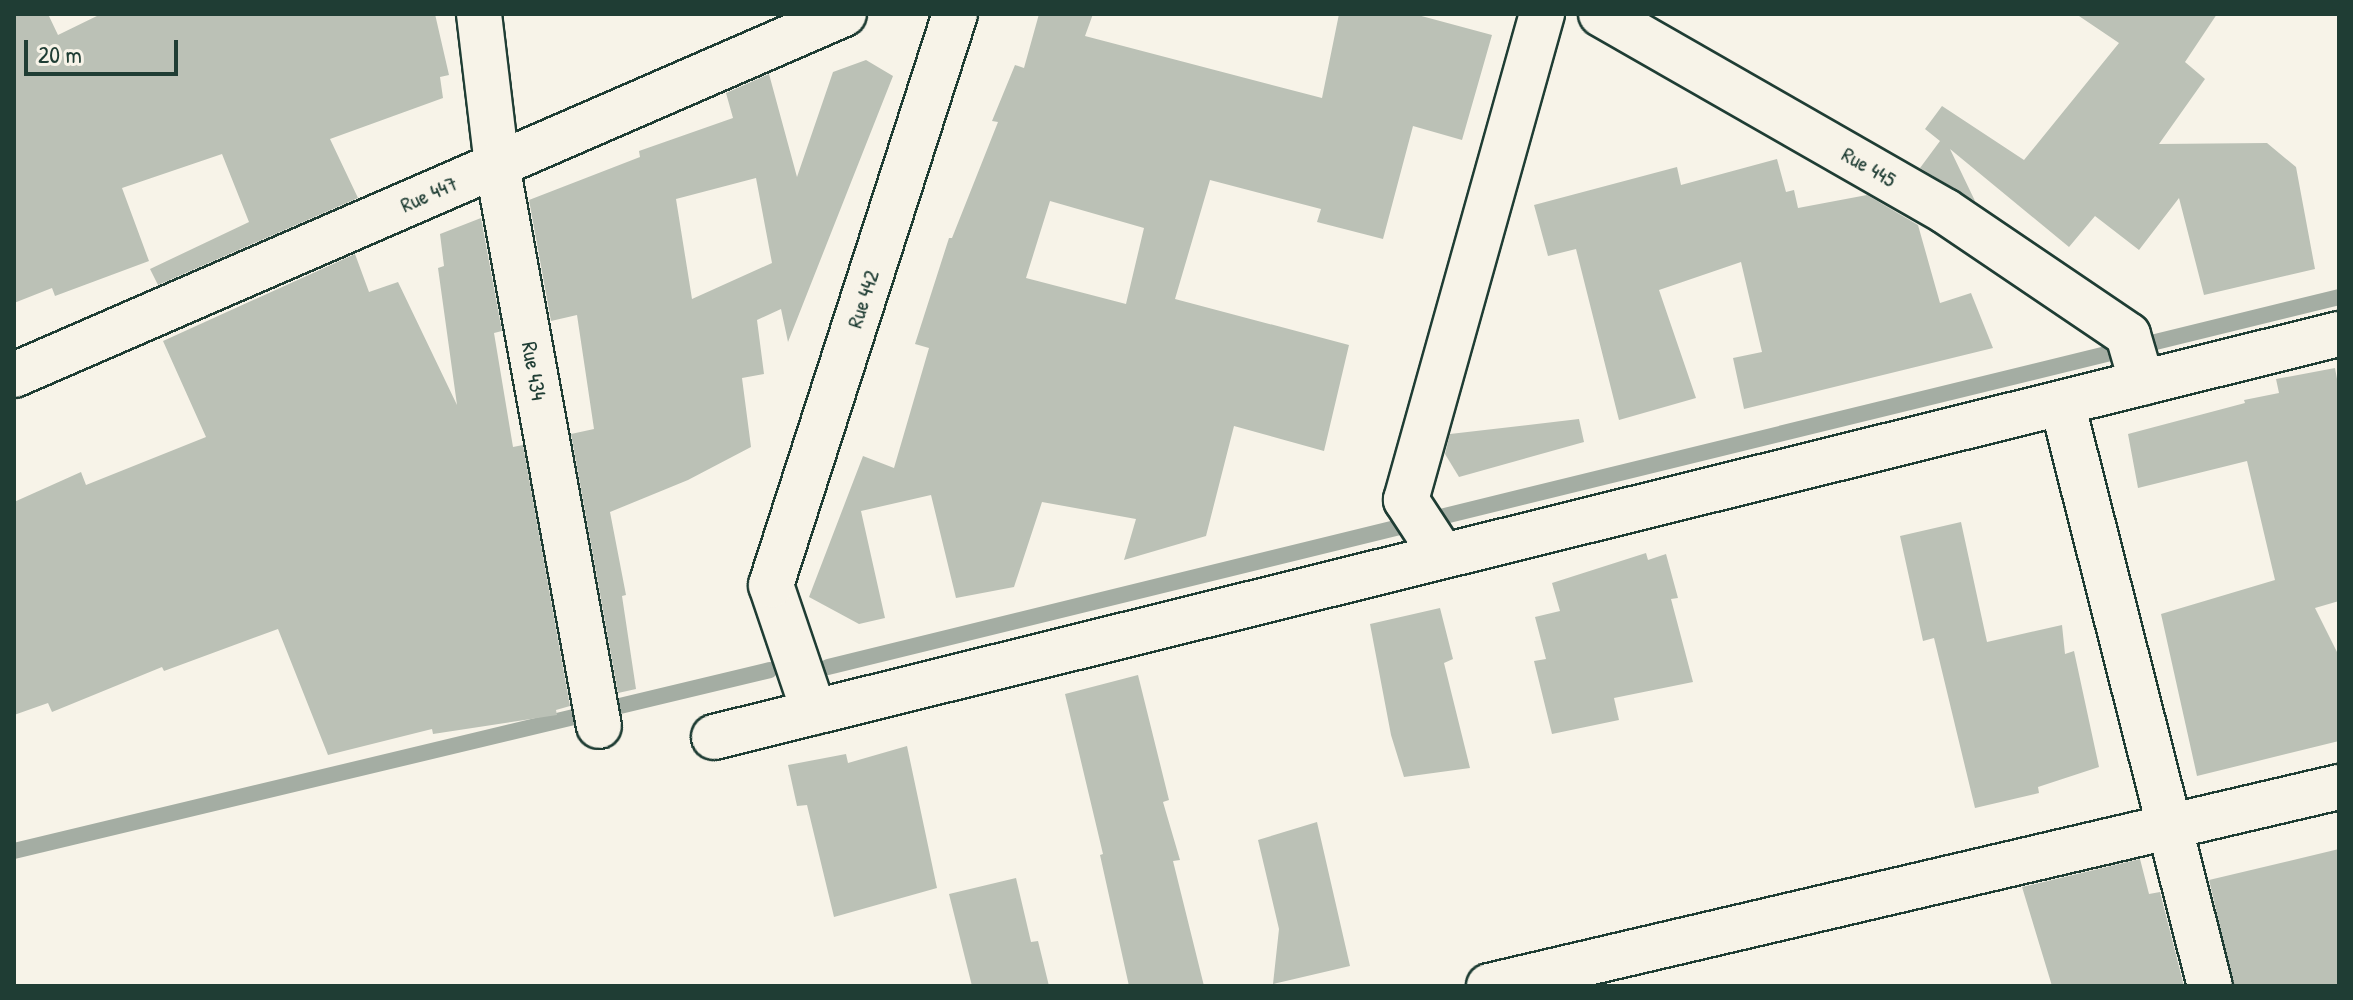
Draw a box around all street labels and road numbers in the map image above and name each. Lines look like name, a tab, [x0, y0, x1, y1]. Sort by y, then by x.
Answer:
street label: Rue 445	[1837, 141, 1901, 193]
street label: Rue 447	[396, 170, 462, 218]
street label: Rue 442	[841, 267, 885, 331]
street label: Rue 434	[516, 340, 552, 402]

